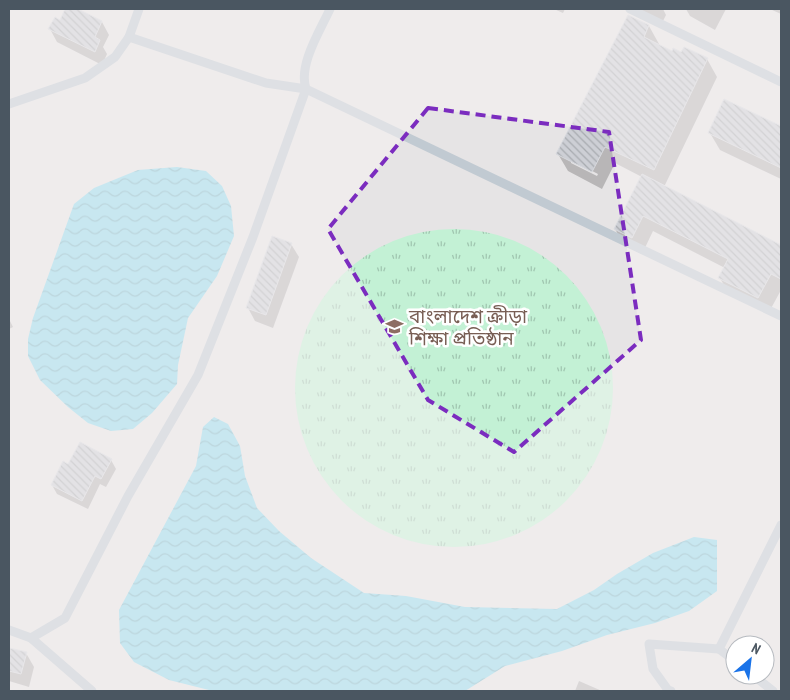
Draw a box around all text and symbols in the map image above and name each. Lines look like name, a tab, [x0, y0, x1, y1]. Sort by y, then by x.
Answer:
place label: বাংলাদেশ ক্রীড়া শিক্ষা প্রতিষ্ঠান	[408, 304, 528, 350]
school or university icon: বাংলাদেশ ক্রীড়া শিক্ষা প্রতিষ্ঠান	[385, 317, 405, 337]
north arrow	[725, 635, 775, 685]
text: N	[749, 639, 764, 658]

